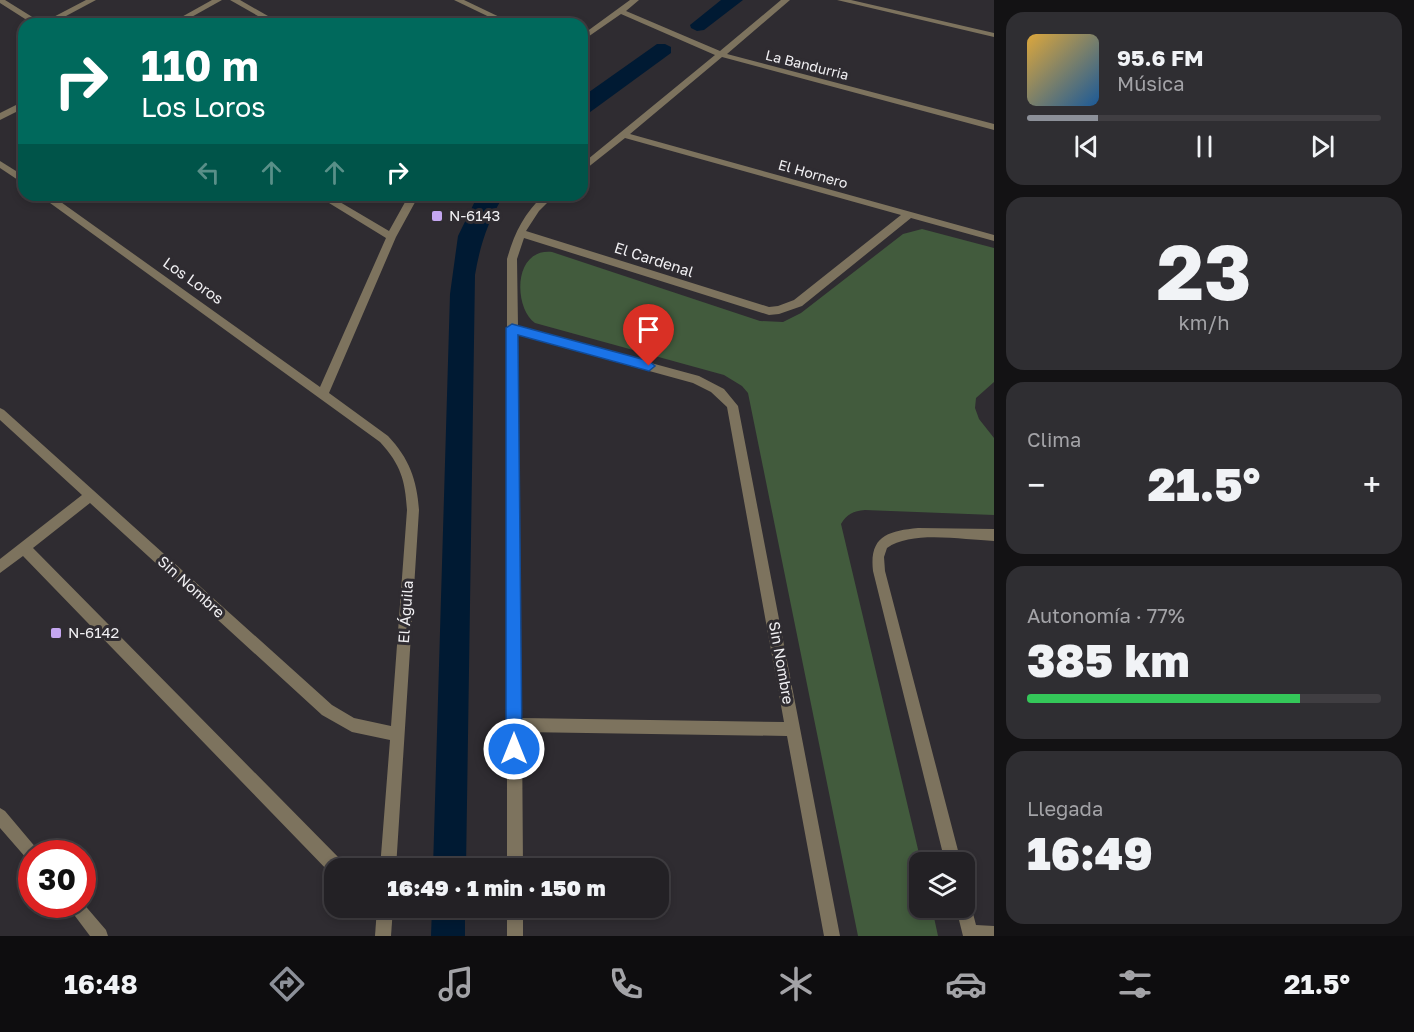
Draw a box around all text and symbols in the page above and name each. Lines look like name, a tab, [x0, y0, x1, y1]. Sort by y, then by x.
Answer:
text: 110 m	[141, 40, 259, 90]
icon: right	[42, 42, 120, 120]
text: 95.6 FM	[1117, 44, 1204, 71]
street label: La Bandurria	[764, 46, 850, 83]
text: Música	[1117, 71, 1184, 95]
text: Los Loros	[141, 91, 265, 123]
icon: previous	[1070, 130, 1103, 163]
icon: pause	[1188, 130, 1221, 163]
icon: next	[1306, 130, 1339, 163]
street label: El Hornero	[776, 155, 850, 192]
icon: left	[192, 156, 225, 189]
icon: ahead	[255, 156, 288, 189]
icon: ahead	[318, 156, 351, 189]
icon: right	[381, 156, 414, 189]
place label: N-6143	[449, 206, 500, 224]
marker: N-6143	[430, 209, 444, 223]
text: 23	[1156, 224, 1252, 317]
street label: El Cardenal	[612, 238, 697, 280]
street label: Los Loros	[160, 253, 227, 307]
pin	[623, 304, 674, 366]
text: km/h	[1179, 310, 1229, 334]
icon: arrive	[632, 313, 665, 346]
text: Clima	[1027, 427, 1081, 451]
text: 21.5°	[1148, 457, 1260, 511]
text: −	[1027, 465, 1045, 504]
text: +	[1363, 465, 1381, 504]
street label: Sin Nombre	[154, 551, 229, 621]
street label: El Águila	[394, 580, 416, 644]
text: Autonomía · 77%	[1027, 603, 1185, 627]
street label: Sin Nombre	[766, 620, 798, 706]
place label: N-6142	[68, 623, 119, 641]
marker: N-6142	[49, 626, 63, 640]
text: 385 km	[1027, 633, 1190, 687]
position arrow	[482, 717, 546, 781]
text: Llegada	[1027, 796, 1103, 820]
text: 16:49	[1027, 826, 1153, 880]
speed limit sign: 30	[18, 840, 96, 918]
map controls	[909, 852, 975, 918]
button: layers	[909, 852, 975, 918]
text: 16:49 · 1 min · 150 m	[387, 874, 606, 901]
icon: directions	[266, 963, 308, 1005]
icon: music	[435, 963, 477, 1005]
icon: phone	[605, 963, 647, 1005]
icon: climate	[775, 963, 817, 1005]
icon: car	[945, 963, 987, 1005]
icon: filters	[1114, 963, 1156, 1005]
text: 16:48	[64, 968, 138, 1000]
text: 21.5°	[1284, 968, 1350, 1000]

